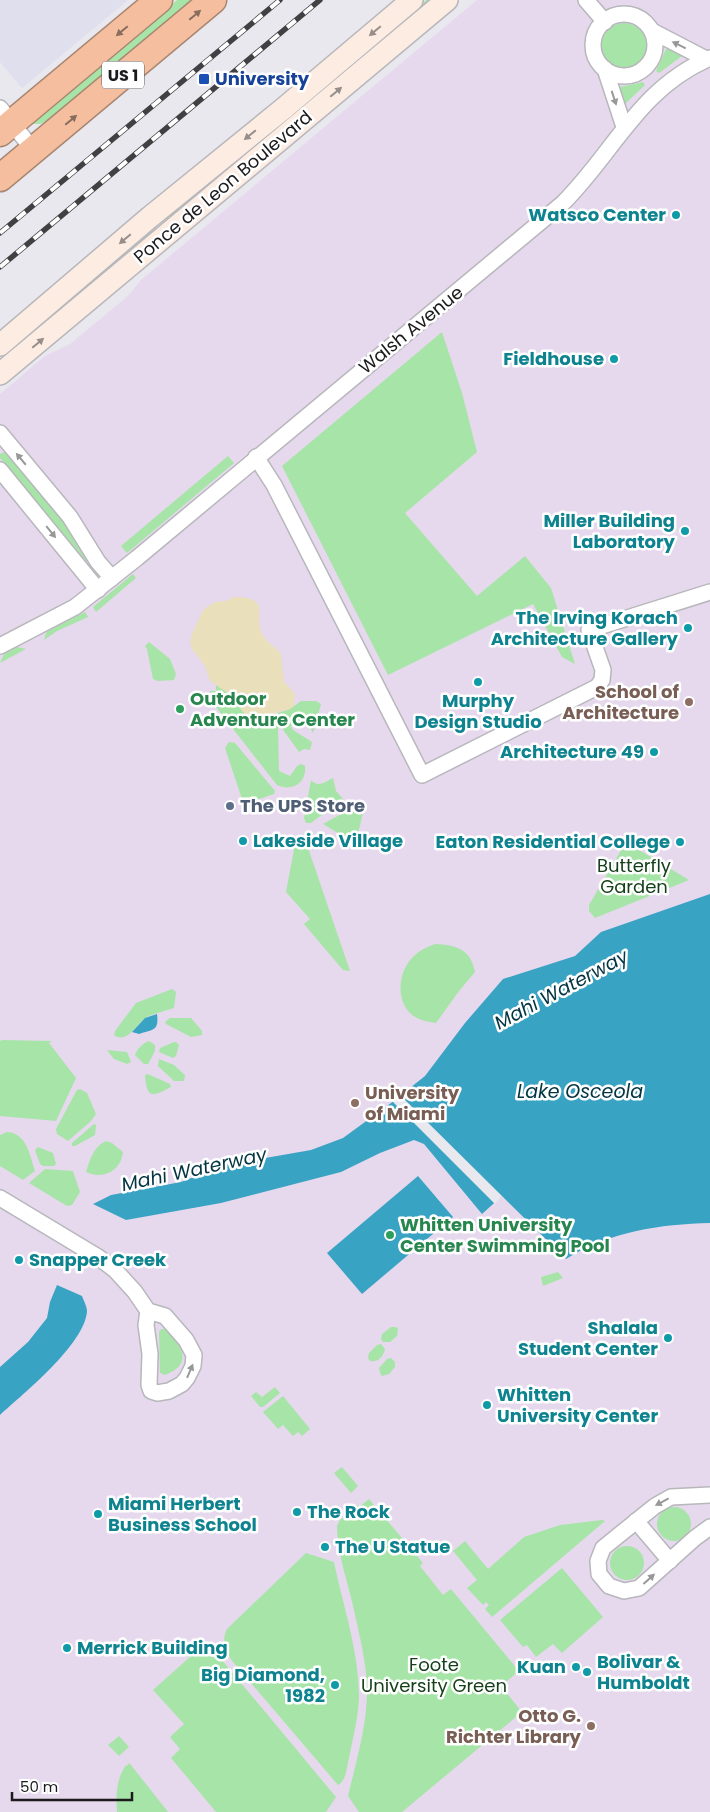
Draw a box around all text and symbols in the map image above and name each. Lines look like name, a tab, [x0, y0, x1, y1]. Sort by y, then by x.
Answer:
one-way arrow	[189, 9, 202, 20]
one-way arrow	[116, 26, 129, 37]
one-way arrow	[368, 26, 381, 37]
one-way arrow	[672, 41, 687, 49]
road number: US 1	[102, 62, 144, 88]
place label: University	[215, 66, 310, 91]
marker: University	[197, 72, 211, 86]
one-way arrow	[330, 87, 343, 98]
one-way arrow	[611, 91, 618, 106]
street label: Ponce de Leon Boulevard	[128, 104, 317, 269]
one-way arrow	[65, 114, 78, 125]
one-way arrow	[243, 130, 256, 141]
place label: Watsco Center	[528, 202, 666, 227]
marker: Watsco Center	[670, 209, 682, 221]
one-way arrow	[119, 233, 131, 245]
street label: Walsh Avenue	[353, 280, 468, 379]
one-way arrow	[31, 337, 44, 348]
place label: Fieldhouse	[503, 346, 604, 371]
marker: Fieldhouse	[608, 353, 620, 365]
one-way arrow	[15, 453, 27, 465]
place label: Miller Building Laboratory	[543, 508, 676, 554]
marker: Miller Building Laboratory	[679, 525, 691, 537]
one-way arrow	[46, 526, 57, 539]
place label: The Irving Korach Architecture Gallery	[491, 605, 679, 651]
marker: The Irving Korach Architecture Gallery	[682, 622, 694, 634]
marker: Murphy Design Studio	[472, 676, 484, 688]
place label: School of Architecture	[562, 679, 680, 725]
place label: Outdoor Adventure Center	[190, 686, 355, 732]
place label: Murphy Design Studio	[414, 688, 542, 734]
marker: School of Architecture	[683, 696, 695, 708]
marker: Outdoor Adventure Center	[174, 703, 186, 715]
place label: Architecture 49	[500, 739, 644, 764]
marker: Architecture 49	[648, 746, 660, 758]
place label: The UPS Store	[240, 793, 365, 818]
marker: The UPS Store	[224, 800, 236, 812]
place label: Lakeside Village	[253, 828, 403, 853]
place label: Eaton Residential College	[436, 829, 670, 854]
marker: Lakeside Village	[237, 835, 249, 847]
marker: Eaton Residential College	[674, 836, 686, 848]
park label: Butterfly Garden	[597, 853, 671, 899]
water label: Mahi Waterway	[490, 942, 634, 1036]
water label: Lake Osceola	[517, 1078, 643, 1105]
place label: University of Miami	[365, 1080, 460, 1126]
marker: University of Miami	[349, 1097, 361, 1109]
water label: Mahi Waterway	[119, 1141, 271, 1198]
place label: Whitten University Center Swimming Pool	[400, 1212, 610, 1258]
marker: Whitten University Center Swimming Pool	[384, 1229, 396, 1241]
place label: Snapper Creek	[29, 1247, 167, 1272]
marker: Snapper Creek	[13, 1254, 25, 1266]
place label: Shalala Student Center	[518, 1315, 658, 1361]
marker: Shalala Student Center	[662, 1332, 674, 1344]
one-way arrow	[186, 1363, 194, 1378]
place label: Whitten University Center	[497, 1382, 658, 1428]
marker: Whitten University Center	[481, 1399, 493, 1411]
place label: Miami Herbert Business School	[108, 1491, 257, 1537]
one-way arrow	[655, 1498, 670, 1506]
place label: The Rock	[307, 1499, 391, 1524]
marker: The Rock	[291, 1506, 303, 1518]
marker: Miami Herbert Business School	[92, 1508, 104, 1520]
place label: The U Statue	[335, 1534, 450, 1559]
marker: The U Statue	[319, 1541, 331, 1553]
one-way arrow	[642, 1574, 655, 1585]
place label: Merrick Building	[77, 1635, 228, 1660]
marker: Merrick Building	[61, 1642, 73, 1654]
place label: Bolivar & Humboldt	[597, 1649, 690, 1695]
park label: Foote University Green	[361, 1652, 507, 1698]
place label: Kuan	[517, 1654, 566, 1679]
marker: Kuan	[570, 1661, 582, 1673]
place label: Big Diamond, 1982	[201, 1662, 325, 1708]
marker: Bolivar & Humboldt	[581, 1666, 593, 1678]
marker: Big Diamond, 1982	[329, 1679, 341, 1691]
place label: Otto G. Richter Library	[446, 1703, 582, 1749]
marker: Otto G. Richter Library	[585, 1720, 597, 1732]
scale bar	[12, 1770, 132, 1802]
text: 50 m	[20, 1776, 58, 1797]

